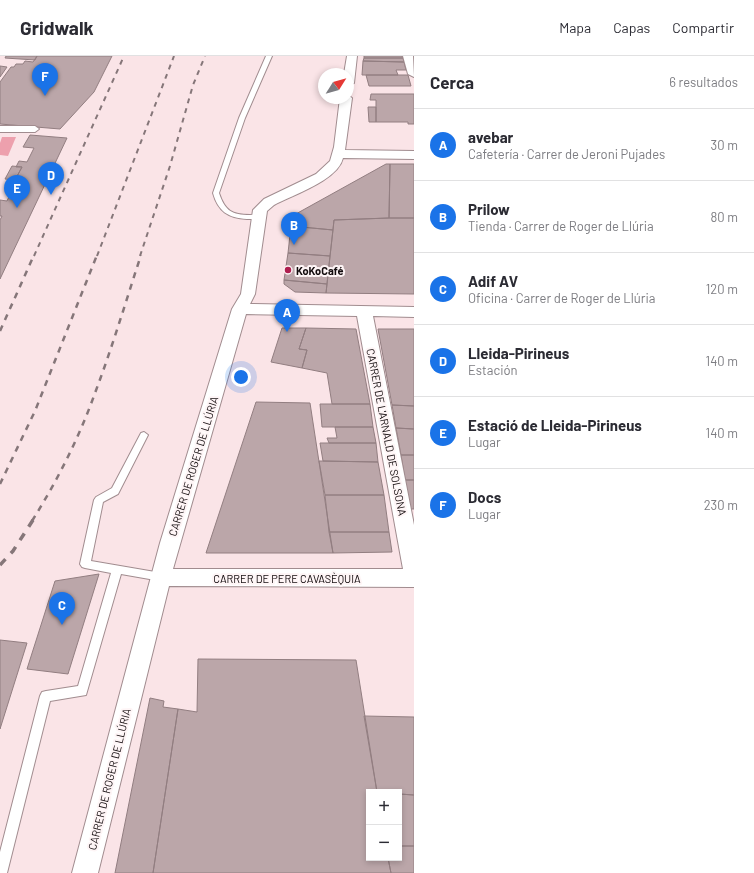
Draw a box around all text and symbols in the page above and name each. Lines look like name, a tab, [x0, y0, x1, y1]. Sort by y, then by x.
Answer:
text: Gridwalk	[20, 16, 94, 39]
text: Mapa	[559, 19, 591, 36]
text: Capas	[613, 19, 650, 36]
text: Compartir	[672, 19, 734, 36]
pin: F	[32, 63, 58, 96]
north arrow	[318, 68, 354, 104]
text: Cerca	[430, 72, 474, 92]
text: 6 resultados	[669, 74, 738, 90]
text: avebar	[468, 128, 513, 146]
text: A	[439, 137, 447, 153]
text: 30 m	[711, 137, 738, 153]
text: Cafetería · Carrer de Jeroni Pujades	[468, 146, 665, 162]
pin: D	[38, 162, 64, 195]
pin: E	[4, 175, 30, 208]
text: Prilow	[468, 200, 510, 218]
text: B	[439, 209, 447, 225]
text: 80 m	[711, 209, 738, 225]
pin: B	[281, 212, 307, 245]
text: Tienda · Carrer de Roger de Llúria	[468, 218, 654, 234]
place label: KoKoCafé	[296, 264, 343, 277]
marker: KoKoCafé	[283, 265, 293, 275]
text: Adif AV	[468, 272, 518, 290]
text: C	[439, 281, 447, 297]
text: 120 m	[706, 281, 738, 297]
text: Oficina · Carrer de Roger de Llúria	[468, 290, 655, 306]
pin: A	[274, 299, 300, 332]
text: Lleida-Pirineus	[468, 344, 569, 362]
street label: CARRER DE L'ARNALD DE SOLSONA	[364, 347, 410, 517]
text: D	[439, 353, 447, 369]
text: 140 m	[706, 353, 738, 369]
text: Estación	[468, 362, 518, 378]
your location	[231, 367, 251, 387]
street label: CARRER DE ROGER DE LLÚRIA	[166, 394, 221, 537]
text: Estació de Lleida-Pirineus	[468, 416, 642, 434]
text: E	[439, 425, 447, 441]
text: 140 m	[706, 425, 738, 441]
text: Lugar	[468, 434, 501, 450]
text: Docs	[468, 488, 501, 506]
text: F	[439, 497, 447, 513]
text: 230 m	[704, 497, 738, 513]
text: Lugar	[468, 506, 501, 522]
street label: CARRER DE PERE CAVASÈQUIA	[213, 572, 361, 585]
pin: C	[49, 592, 75, 625]
street label: CARRER DE ROGER DE LLÚRIA	[85, 707, 133, 851]
map controls	[366, 789, 402, 861]
button: +	[366, 789, 402, 825]
button: −	[366, 825, 402, 861]

